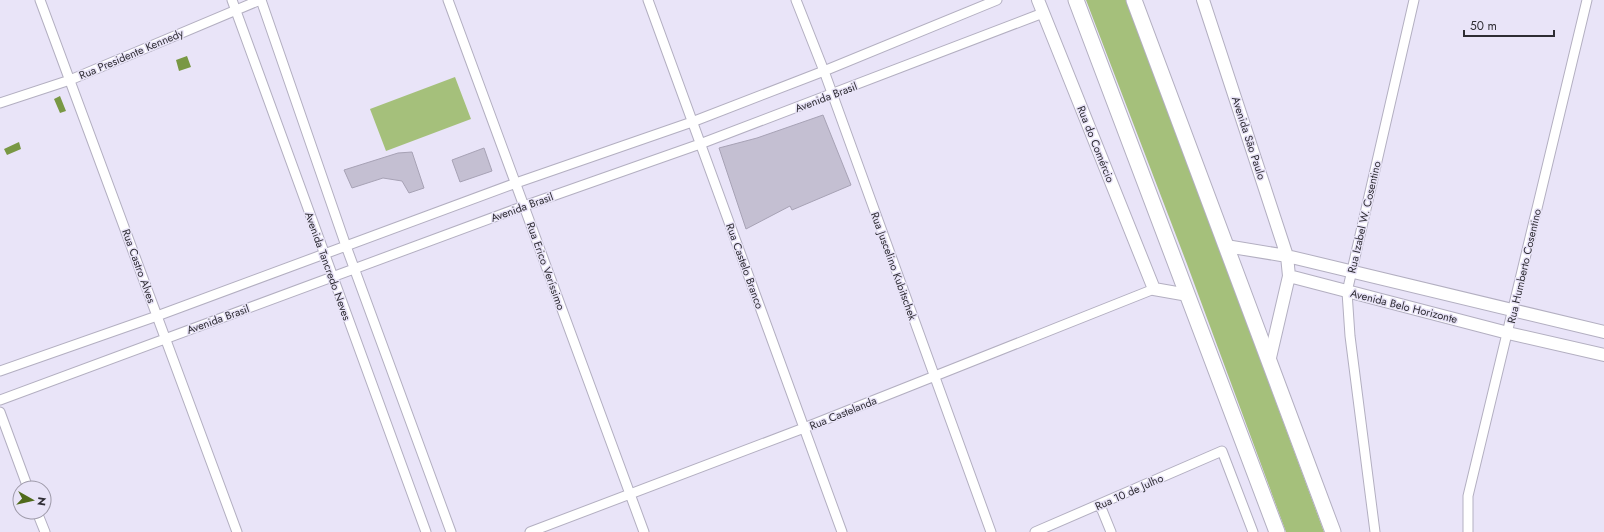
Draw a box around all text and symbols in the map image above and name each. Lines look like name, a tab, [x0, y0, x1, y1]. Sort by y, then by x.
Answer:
scale bar	[1464, 12, 1554, 38]
text: 50 m	[1470, 17, 1497, 35]
street label: Rua Presidente Kennedy	[76, 25, 186, 83]
street label: Avenida Brasil	[793, 78, 859, 116]
street label: Avenida São Paulo	[1228, 94, 1270, 182]
street label: Rua do Comércio	[1073, 103, 1119, 185]
street label: Rua Izabel W. Cosentino	[1343, 159, 1385, 275]
street label: Avenida Brasil	[488, 188, 556, 226]
street label: Rua Humberto Cosentino	[1503, 207, 1545, 325]
street label: Avenida Tancredo Neves	[301, 209, 355, 323]
street label: Rua Juscelino Kubitschek	[867, 210, 921, 323]
street label: Rua Erico Veríssimo	[523, 220, 569, 312]
street label: Rua Castelo Branco	[722, 221, 768, 311]
street label: Rua Castro Alves	[118, 227, 160, 306]
street label: Avenida Belo Horizonte	[1349, 285, 1459, 327]
street label: Avenida Brasil	[184, 300, 252, 338]
street label: Rua Castelanda	[807, 392, 879, 434]
street label: Rua 10 de Julho	[1092, 470, 1166, 514]
north arrow	[12, 480, 52, 520]
text: N	[33, 496, 50, 507]

